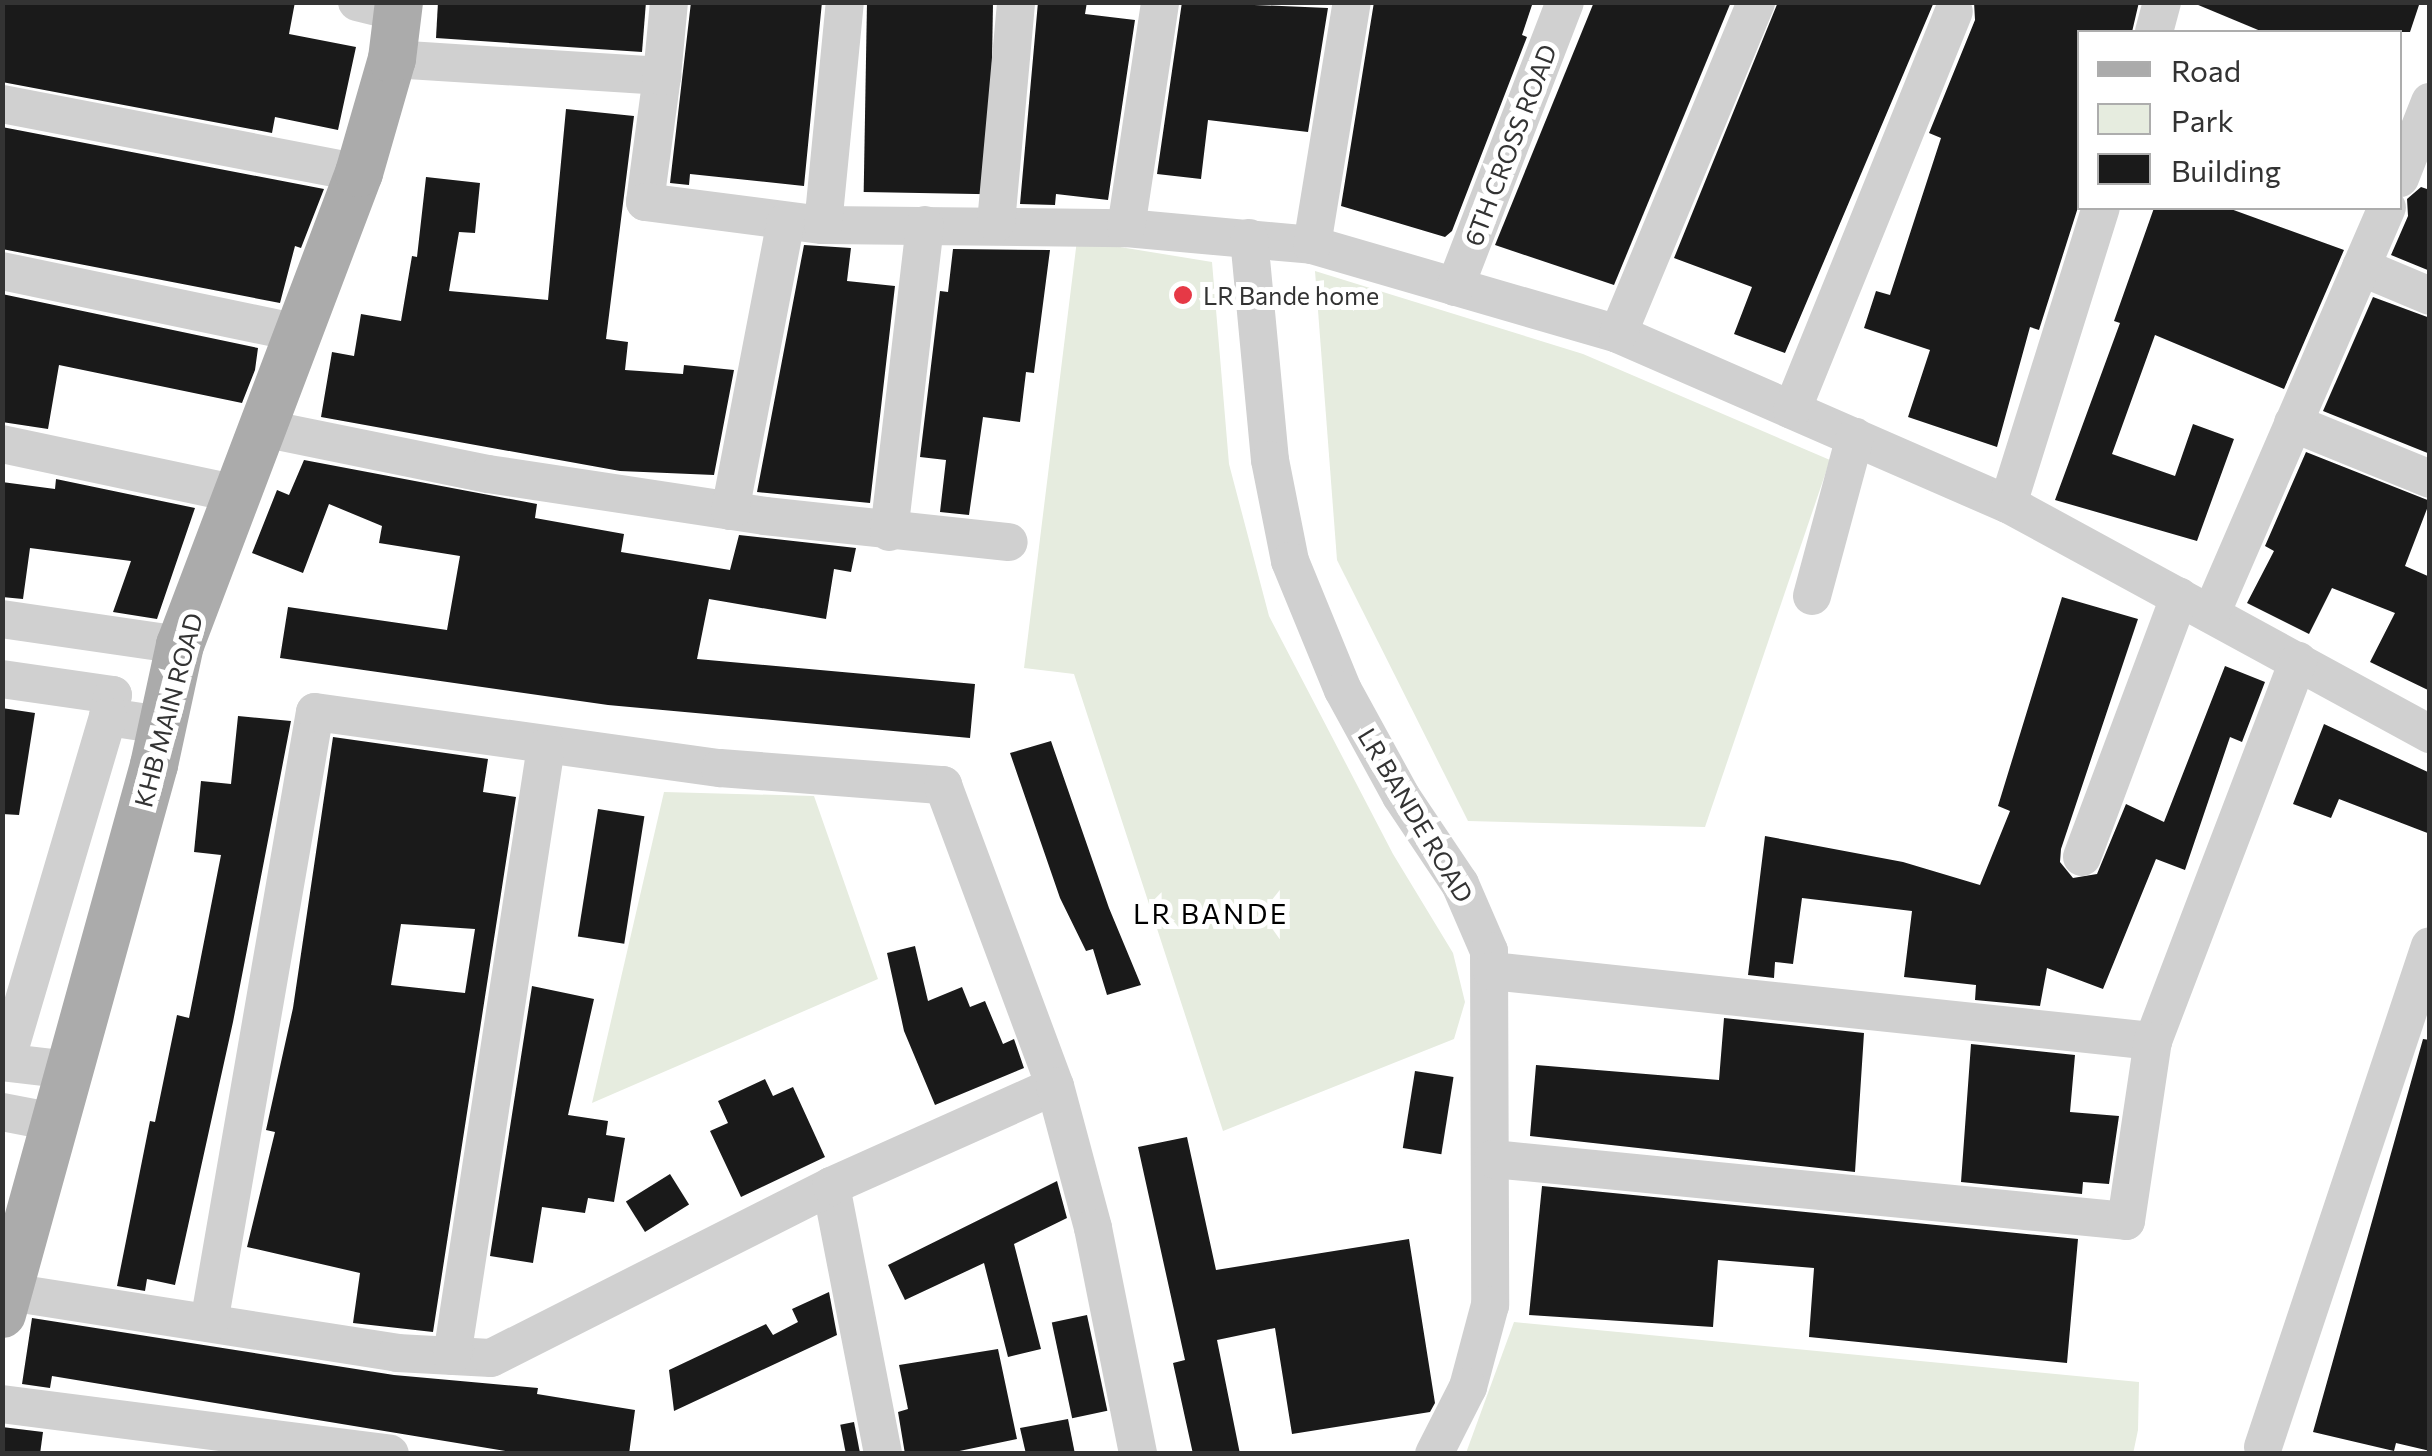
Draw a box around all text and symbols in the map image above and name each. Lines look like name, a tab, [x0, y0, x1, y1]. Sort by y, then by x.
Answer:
legend	[2077, 30, 2402, 210]
street label: 6TH CROSS ROAD	[1458, 40, 1562, 250]
text: Road	[2171, 51, 2241, 88]
text: Park	[2171, 101, 2234, 138]
text: Building	[2171, 151, 2281, 188]
place label: LR Bande home	[1203, 280, 1379, 310]
marker: LR Bande home	[1172, 284, 1194, 306]
street label: KHB MAIN ROAD	[128, 610, 208, 810]
street label: LR BANDE ROAD	[1352, 723, 1480, 907]
district label: LR BANDE	[1133, 896, 1289, 930]

